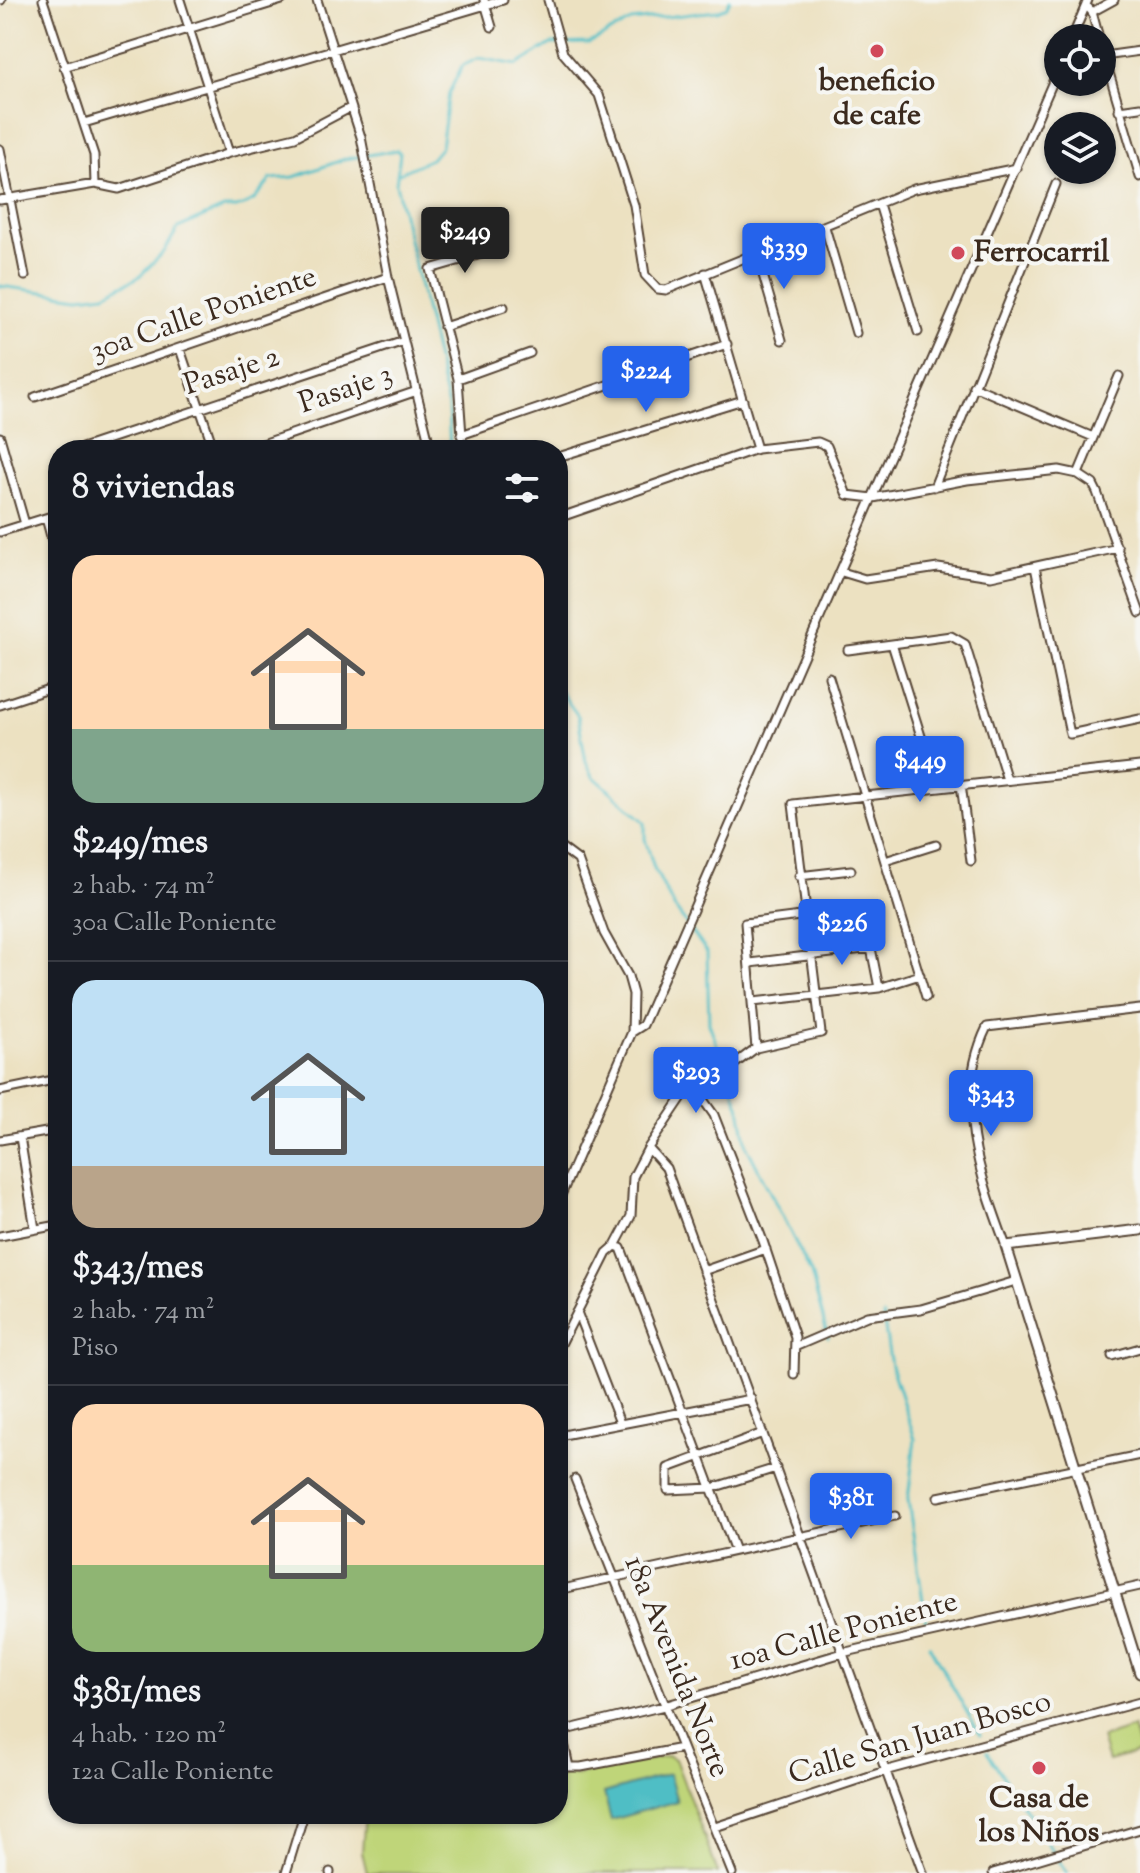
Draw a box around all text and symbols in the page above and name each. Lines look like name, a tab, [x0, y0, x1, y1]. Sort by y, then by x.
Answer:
map controls	[1044, 24, 1116, 184]
button: locate	[1044, 24, 1116, 96]
marker: beneficio de cafe	[868, 42, 886, 60]
place label: beneficio de cafe	[818, 61, 935, 138]
button: layers	[1044, 112, 1116, 184]
pin: $249	[418, 207, 512, 275]
text: $249	[439, 214, 491, 251]
pin: $339	[737, 223, 831, 291]
text: $339	[760, 230, 808, 267]
place label: Ferrocarril	[974, 232, 1110, 275]
marker: Ferrocarril	[949, 244, 967, 262]
street label: 30a Calle Poniente	[85, 256, 323, 374]
street label: Pasaje 2	[179, 336, 285, 408]
pin: $224	[599, 346, 693, 414]
text: $224	[620, 353, 672, 390]
street label: Pasaje 3	[293, 354, 399, 426]
text: 8 viviendas	[72, 464, 235, 513]
icon: filters	[500, 466, 544, 510]
icon: home	[236, 607, 380, 751]
pin: $449	[873, 736, 967, 804]
text: $449	[894, 743, 946, 780]
text: $249/mes	[72, 819, 208, 868]
text: 2 hab. · 74 m²	[72, 868, 215, 905]
pin: $226	[795, 899, 889, 967]
text: 30a Calle Poniente	[72, 905, 277, 942]
text: $226	[816, 906, 868, 943]
icon: home	[236, 1032, 380, 1176]
pin: $293	[649, 1047, 743, 1115]
text: $293	[671, 1054, 721, 1091]
pin: $343	[944, 1070, 1038, 1138]
text: $343	[967, 1077, 1015, 1114]
text: $343/mes	[72, 1244, 204, 1293]
text: 2 hab. · 74 m²	[72, 1293, 215, 1330]
text: Piso	[72, 1330, 118, 1367]
icon: home	[236, 1456, 380, 1600]
pin: $381	[804, 1473, 898, 1541]
text: $381	[828, 1480, 874, 1517]
street label: 18a Avenida Norte	[612, 1550, 740, 1784]
street label: 10a Calle Poniente	[725, 1581, 963, 1683]
text: $381/mes	[72, 1668, 201, 1717]
street label: Calle San Juan Bosco	[784, 1681, 1056, 1797]
text: 4 hab. · 120 m²	[72, 1717, 226, 1754]
text: 12a Calle Poniente	[72, 1754, 274, 1791]
marker: Casa de los Niños	[1030, 1759, 1048, 1777]
place label: Casa de los Niños	[979, 1778, 1100, 1855]

